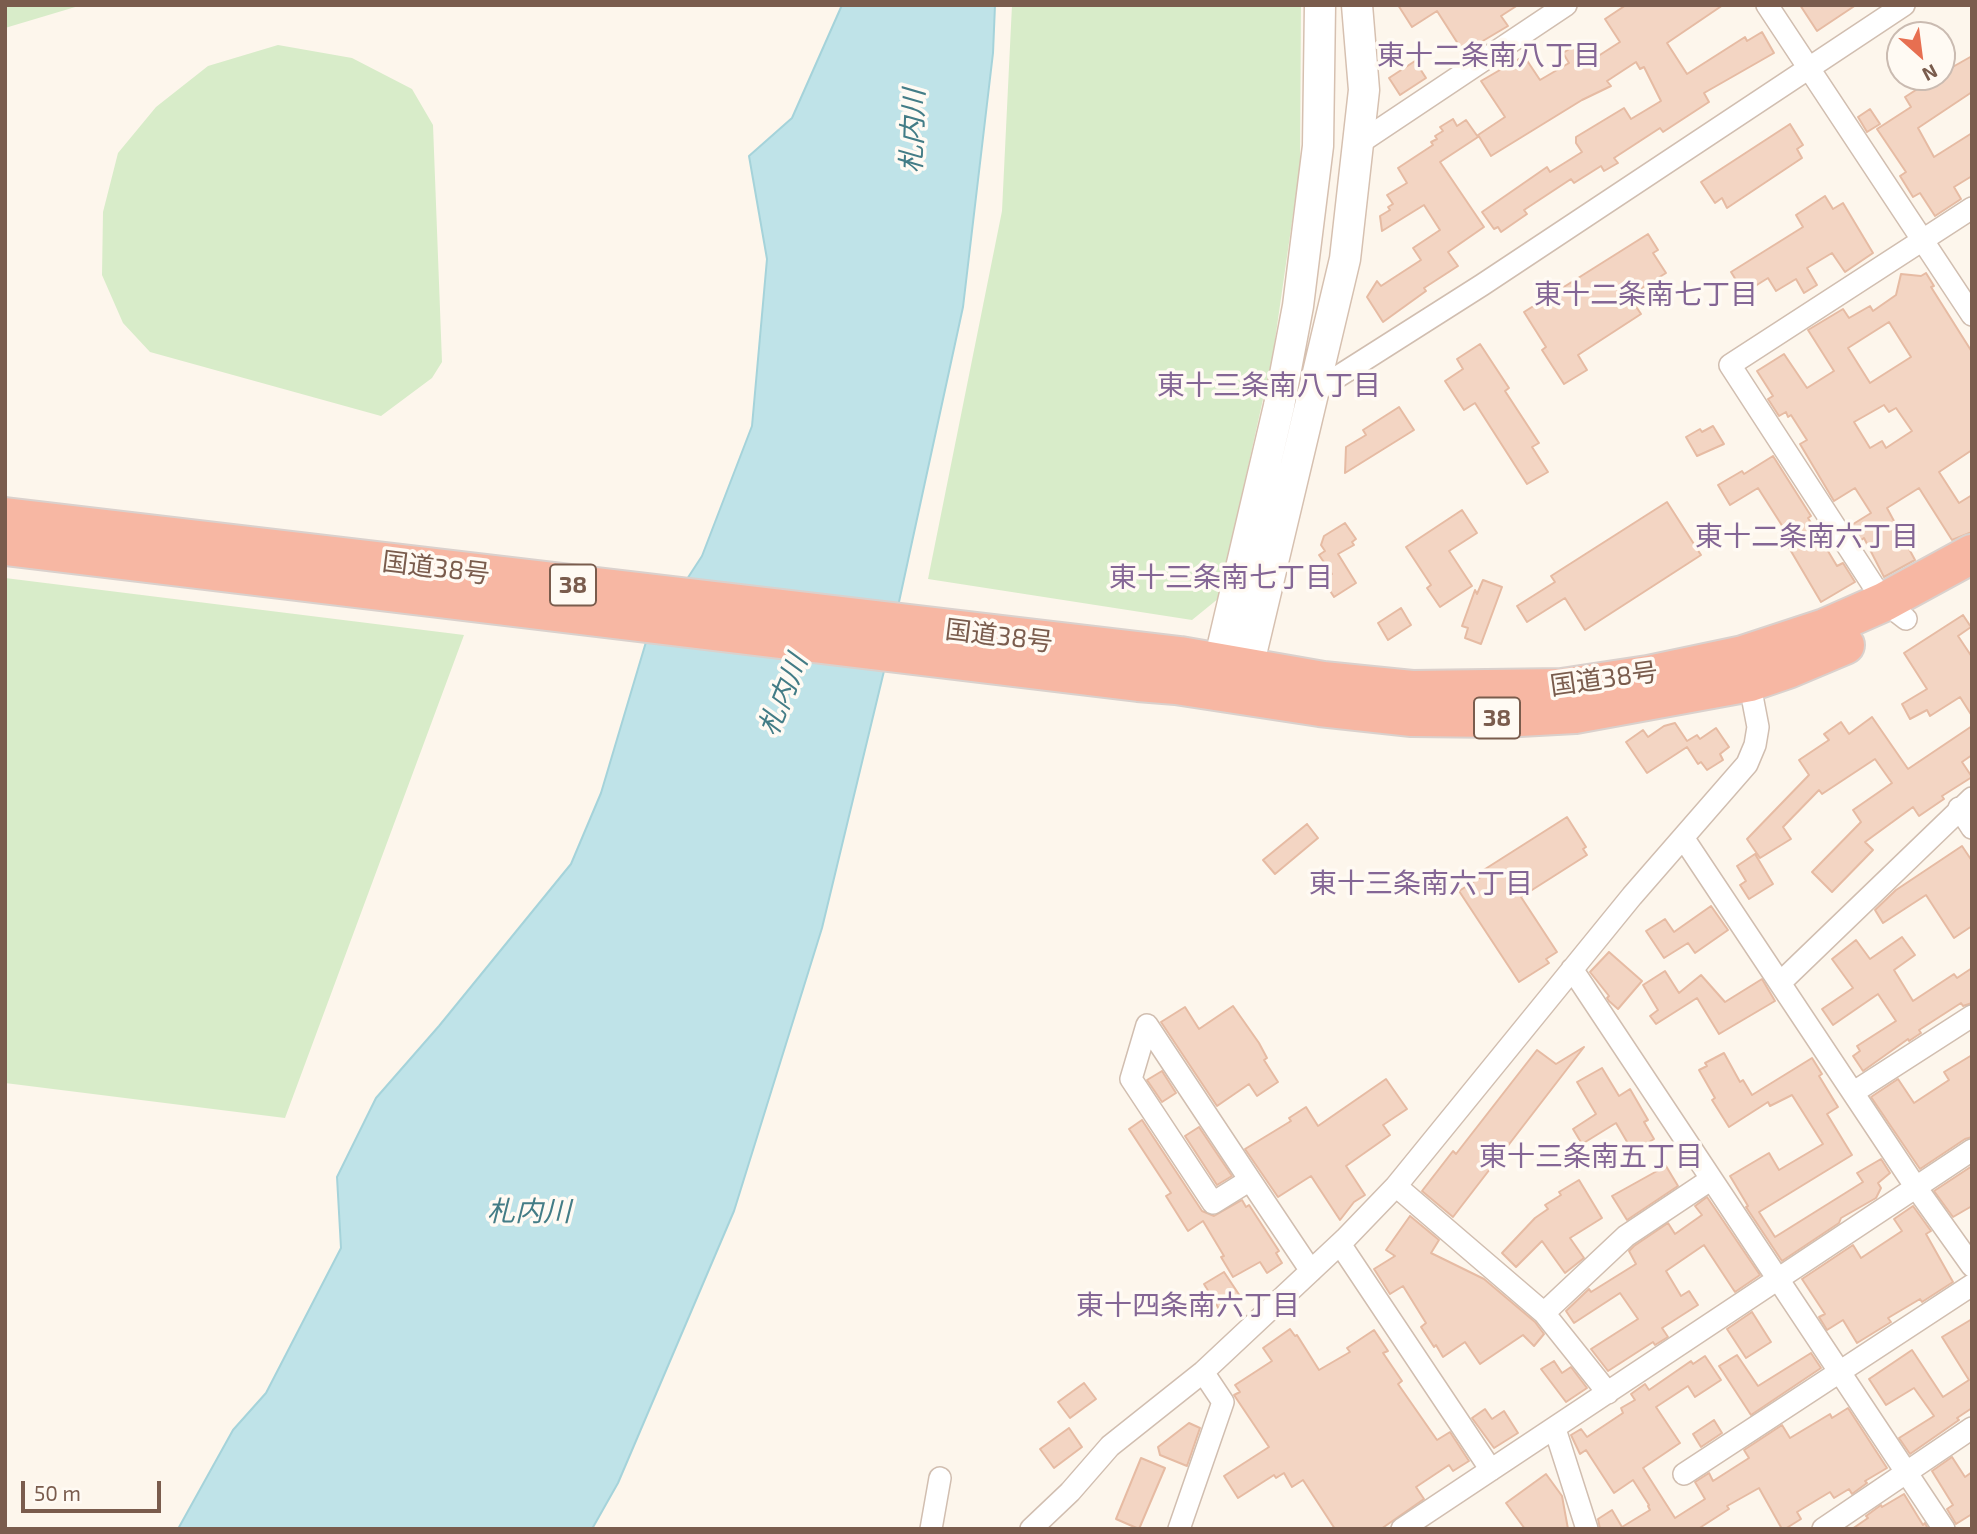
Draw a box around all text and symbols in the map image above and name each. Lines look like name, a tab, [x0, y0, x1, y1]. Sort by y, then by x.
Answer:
north arrow	[1886, 21, 1956, 91]
district label: 東十二条南八丁目	[1377, 39, 1601, 73]
text: N	[1919, 60, 1942, 87]
water label: 札内川	[895, 88, 931, 174]
district label: 東十二条南七丁目	[1534, 278, 1758, 312]
district label: 東十三条南八丁目	[1157, 369, 1381, 403]
district label: 東十二条南六丁目	[1695, 520, 1919, 554]
street label: 国道38号	[380, 546, 492, 590]
district label: 東十三条南七丁目	[1109, 561, 1333, 595]
road number: 38	[550, 564, 596, 606]
street label: 国道38号	[943, 614, 1055, 658]
water label: 札内川	[752, 650, 814, 740]
street label: 国道38号	[1548, 656, 1660, 702]
road number: 38	[1474, 698, 1520, 738]
district label: 東十三条南六丁目	[1309, 867, 1533, 901]
district label: 東十三条南五丁目	[1479, 1140, 1703, 1174]
water label: 札内川	[487, 1195, 571, 1229]
district label: 東十四条南六丁目	[1076, 1289, 1300, 1323]
scale bar	[24, 1468, 164, 1512]
text: 50 m	[34, 1480, 81, 1505]

